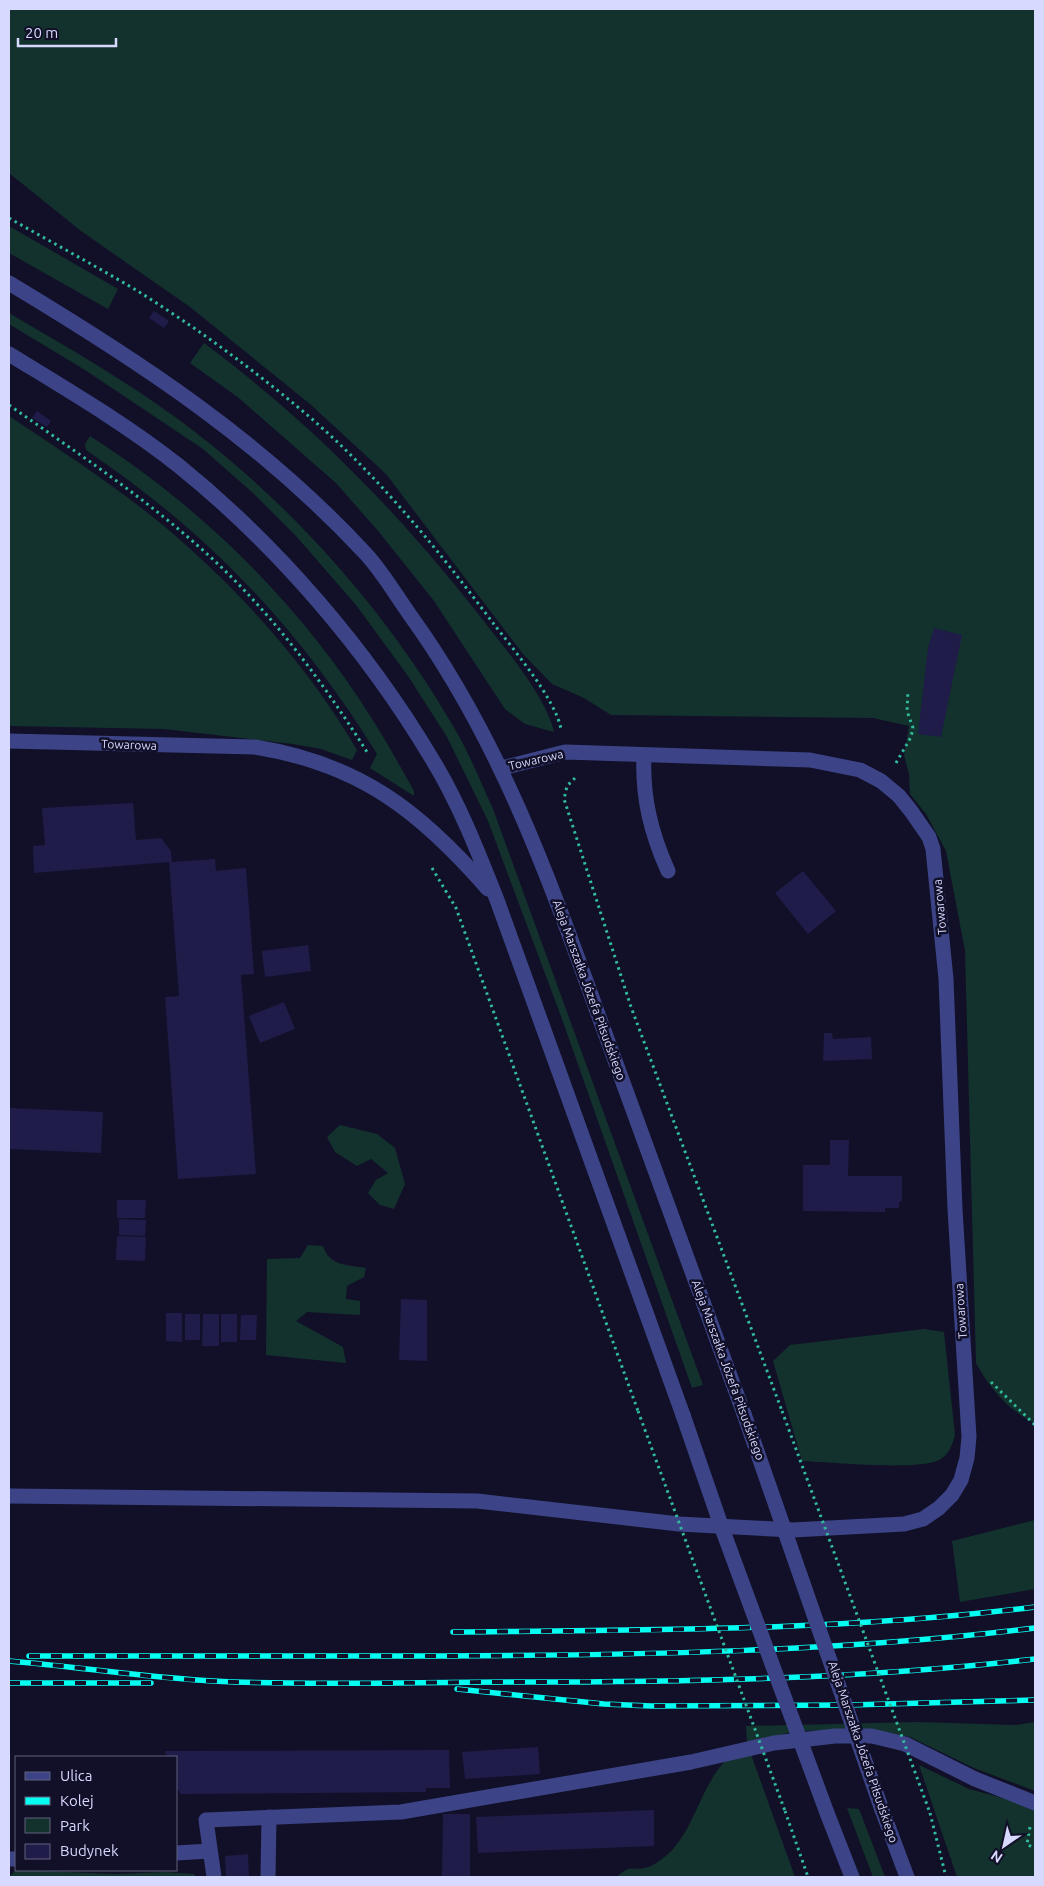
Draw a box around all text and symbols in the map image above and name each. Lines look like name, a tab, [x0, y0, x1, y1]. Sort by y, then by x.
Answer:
scale bar	[18, 15, 115, 47]
text: 20 m	[25, 24, 58, 41]
street label: Towarowa	[101, 737, 157, 752]
street label: Towarowa	[507, 747, 564, 772]
street label: Towarowa	[931, 879, 948, 935]
street label: Aleja Marszałka Józefa Piłsudskiego	[551, 898, 628, 1082]
street label: Aleja Marszałka Józefa Piłsudskiego	[690, 1278, 767, 1462]
street label: Towarowa	[952, 1283, 969, 1339]
street label: Aleja Marszałka Józefa Piłsudskiego	[826, 1659, 901, 1844]
legend	[15, 1756, 178, 1871]
text: Ulica	[60, 1767, 92, 1784]
text: Kolej	[60, 1792, 94, 1809]
text: Park	[60, 1817, 90, 1834]
north arrow	[979, 1821, 1029, 1871]
text: Budynek	[60, 1842, 119, 1859]
text: N	[988, 1847, 1006, 1866]

